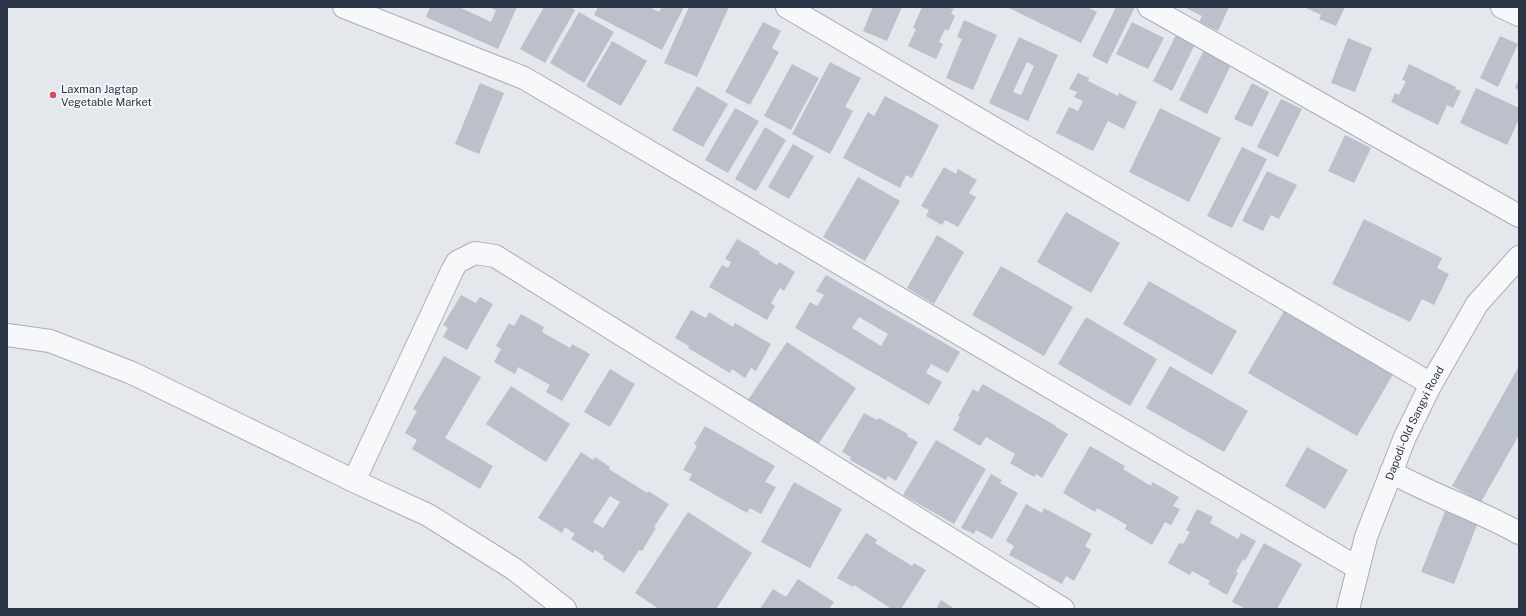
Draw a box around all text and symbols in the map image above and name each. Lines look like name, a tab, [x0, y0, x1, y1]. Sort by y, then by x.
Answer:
place label: Laxman Jagtap Vegetable Market	[61, 83, 152, 108]
marker: Laxman Jagtap Vegetable Market	[48, 90, 58, 100]
street label: Dapodi-Old Sangvi Road	[1383, 364, 1446, 482]

